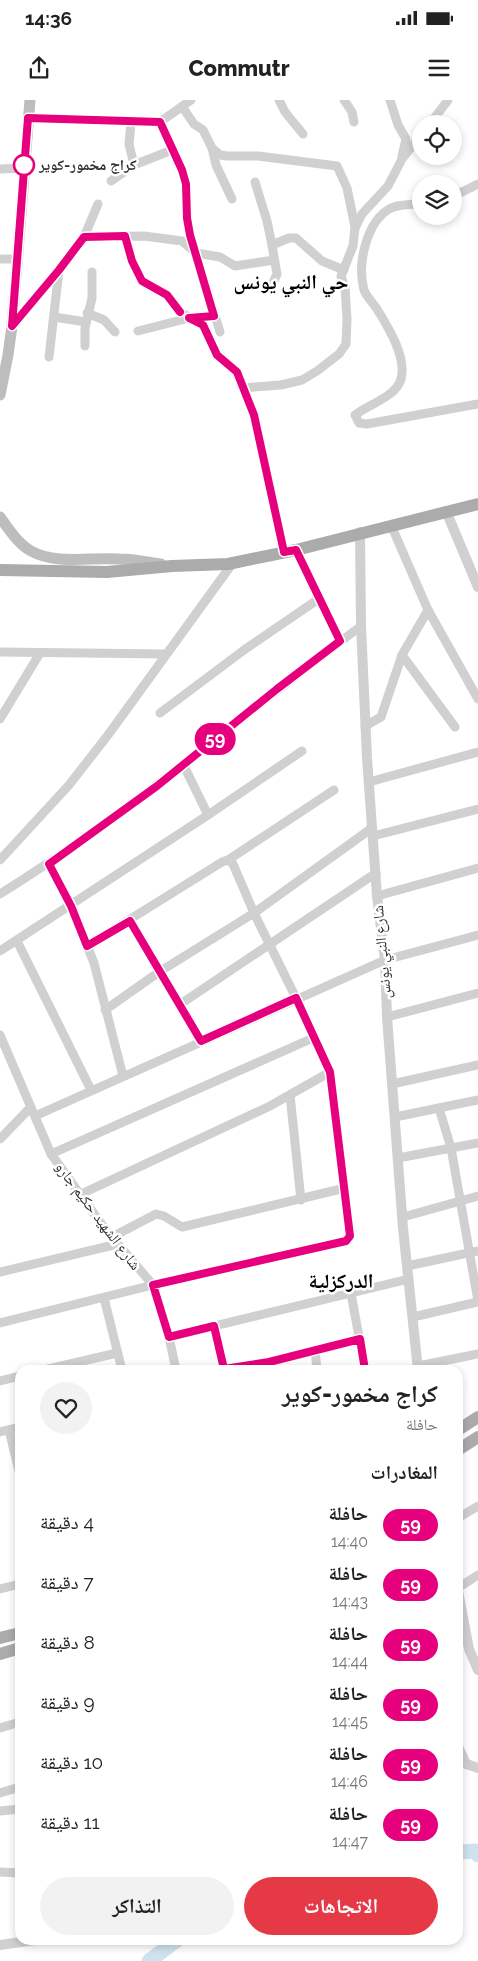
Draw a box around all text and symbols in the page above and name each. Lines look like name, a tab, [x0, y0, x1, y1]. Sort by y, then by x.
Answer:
text: 14:36	[25, 7, 72, 29]
icon: share	[25, 54, 53, 82]
icon: menu	[425, 54, 453, 82]
text: Commutr	[189, 55, 290, 81]
map controls	[412, 115, 462, 225]
button: locate	[412, 115, 462, 165]
marker: كراج مخمور-كوير	[13, 154, 35, 176]
place label: كراج مخمور-كوير	[38, 156, 137, 174]
button: layers	[412, 175, 462, 225]
district label: حي النبي يونس	[234, 270, 348, 298]
line badge: 59	[192, 723, 238, 755]
text: 59	[205, 728, 225, 749]
street label: شارع النبي يونس	[369, 904, 398, 999]
street label: شارع الشهيد حكيم جارو	[51, 1158, 145, 1274]
district label: الدركزلية	[309, 1269, 373, 1293]
text: كراج مخمور-كوير	[282, 1379, 438, 1408]
button: heart	[40, 1382, 92, 1434]
text: حافلة	[406, 1415, 438, 1434]
text: المغادرات	[371, 1461, 438, 1483]
text: حافلة	[329, 1502, 368, 1524]
text: 4 دقيقة	[40, 1511, 94, 1533]
text: 59	[400, 1514, 421, 1535]
text: 14:40	[331, 1532, 368, 1551]
text: حافلة	[329, 1562, 368, 1584]
text: 7 دقيقة	[40, 1571, 94, 1593]
text: 59	[400, 1574, 421, 1595]
text: 14:43	[332, 1592, 368, 1611]
text: حافلة	[329, 1622, 368, 1644]
text: 8 دقيقة	[40, 1631, 95, 1653]
text: 59	[400, 1634, 421, 1655]
text: 14:44	[332, 1652, 368, 1671]
text: حافلة	[329, 1682, 368, 1704]
text: 9 دقيقة	[40, 1691, 95, 1713]
text: 59	[400, 1694, 421, 1715]
text: 14:45	[332, 1712, 368, 1731]
text: حافلة	[329, 1742, 368, 1764]
text: 10 دقيقة	[40, 1751, 103, 1773]
text: 59	[400, 1754, 421, 1775]
text: 14:46	[331, 1772, 368, 1791]
text: حافلة	[329, 1802, 368, 1824]
text: 11 دقيقة	[40, 1811, 100, 1833]
text: 59	[400, 1814, 421, 1835]
text: 14:47	[332, 1832, 368, 1851]
button: التذاكر	[40, 1877, 234, 1935]
button: الاتجاهات	[244, 1877, 438, 1935]

